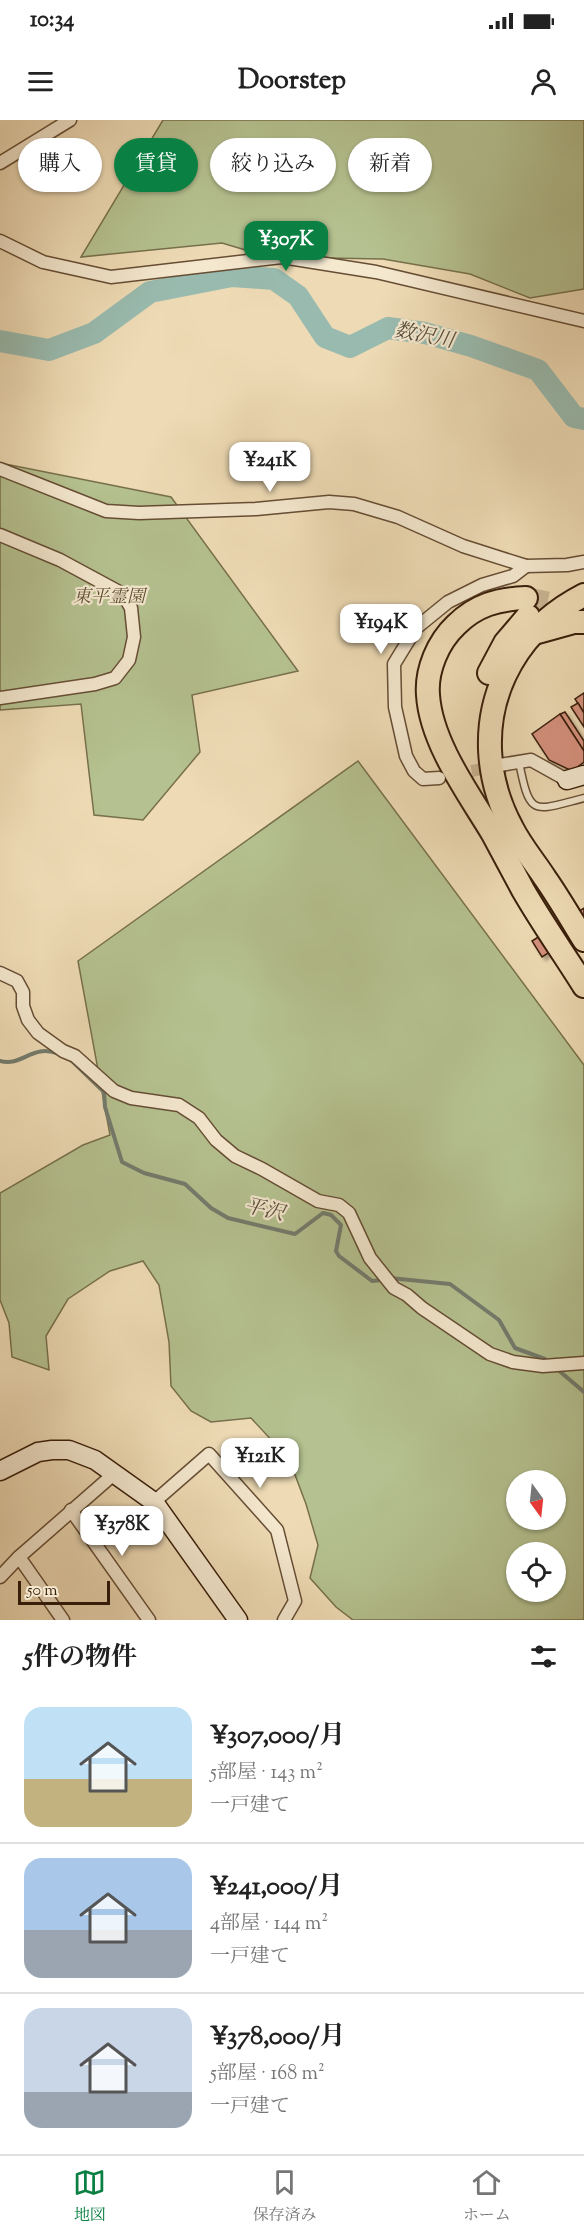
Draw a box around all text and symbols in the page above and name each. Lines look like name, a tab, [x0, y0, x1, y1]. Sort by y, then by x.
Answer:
text: 10:34	[30, 5, 74, 37]
text: Doorstep	[238, 62, 346, 101]
icon: menu	[24, 65, 57, 98]
icon: person	[527, 65, 560, 98]
chip: 購入	[18, 138, 102, 192]
chip: 賃貸	[114, 138, 198, 192]
chip: 絞り込み	[210, 138, 336, 192]
chip: 新着	[348, 138, 432, 192]
pin: ¥307K	[244, 221, 328, 272]
text: ¥307K	[258, 226, 314, 255]
water label: 数沢川	[392, 317, 458, 357]
pin: ¥241K	[228, 442, 312, 493]
text: ¥241K	[243, 447, 297, 476]
park label: 東平霊園	[73, 585, 148, 611]
pin: ¥194K	[339, 604, 423, 655]
text: ¥194K	[354, 609, 408, 638]
water label: 平沢	[241, 1192, 290, 1230]
pin: ¥121K	[218, 1438, 302, 1489]
text: ¥121K	[235, 1443, 285, 1472]
north arrow	[506, 1470, 566, 1530]
map controls	[506, 1470, 566, 1602]
pin: ¥378K	[80, 1506, 164, 1557]
text: ¥378K	[94, 1511, 150, 1540]
button: locate	[506, 1542, 566, 1602]
scale bar	[18, 1578, 110, 1606]
text: 50 m	[27, 1580, 58, 1603]
text: 5件の物件	[24, 1640, 137, 1677]
icon: filters	[527, 1640, 560, 1673]
text: ¥307,000/月	[210, 1718, 345, 1755]
icon: home	[72, 1731, 144, 1803]
text: 5部屋 · 143 m²	[210, 1759, 323, 1788]
text: 一戸建て	[210, 1792, 290, 1821]
text: ¥241,000/月	[210, 1869, 343, 1906]
icon: home	[72, 1882, 144, 1954]
text: 4部屋 · 144 m²	[210, 1910, 328, 1939]
text: 一戸建て	[210, 1943, 290, 1972]
text: ¥378,000/月	[210, 2019, 346, 2056]
icon: home	[72, 2032, 144, 2104]
text: 5部屋 · 168 m²	[210, 2060, 325, 2089]
text: 一戸建て	[210, 2093, 290, 2122]
tab: 地図	[73, 2166, 106, 2228]
tab: 保存済み	[252, 2166, 316, 2228]
tab: ホーム	[463, 2166, 511, 2228]

